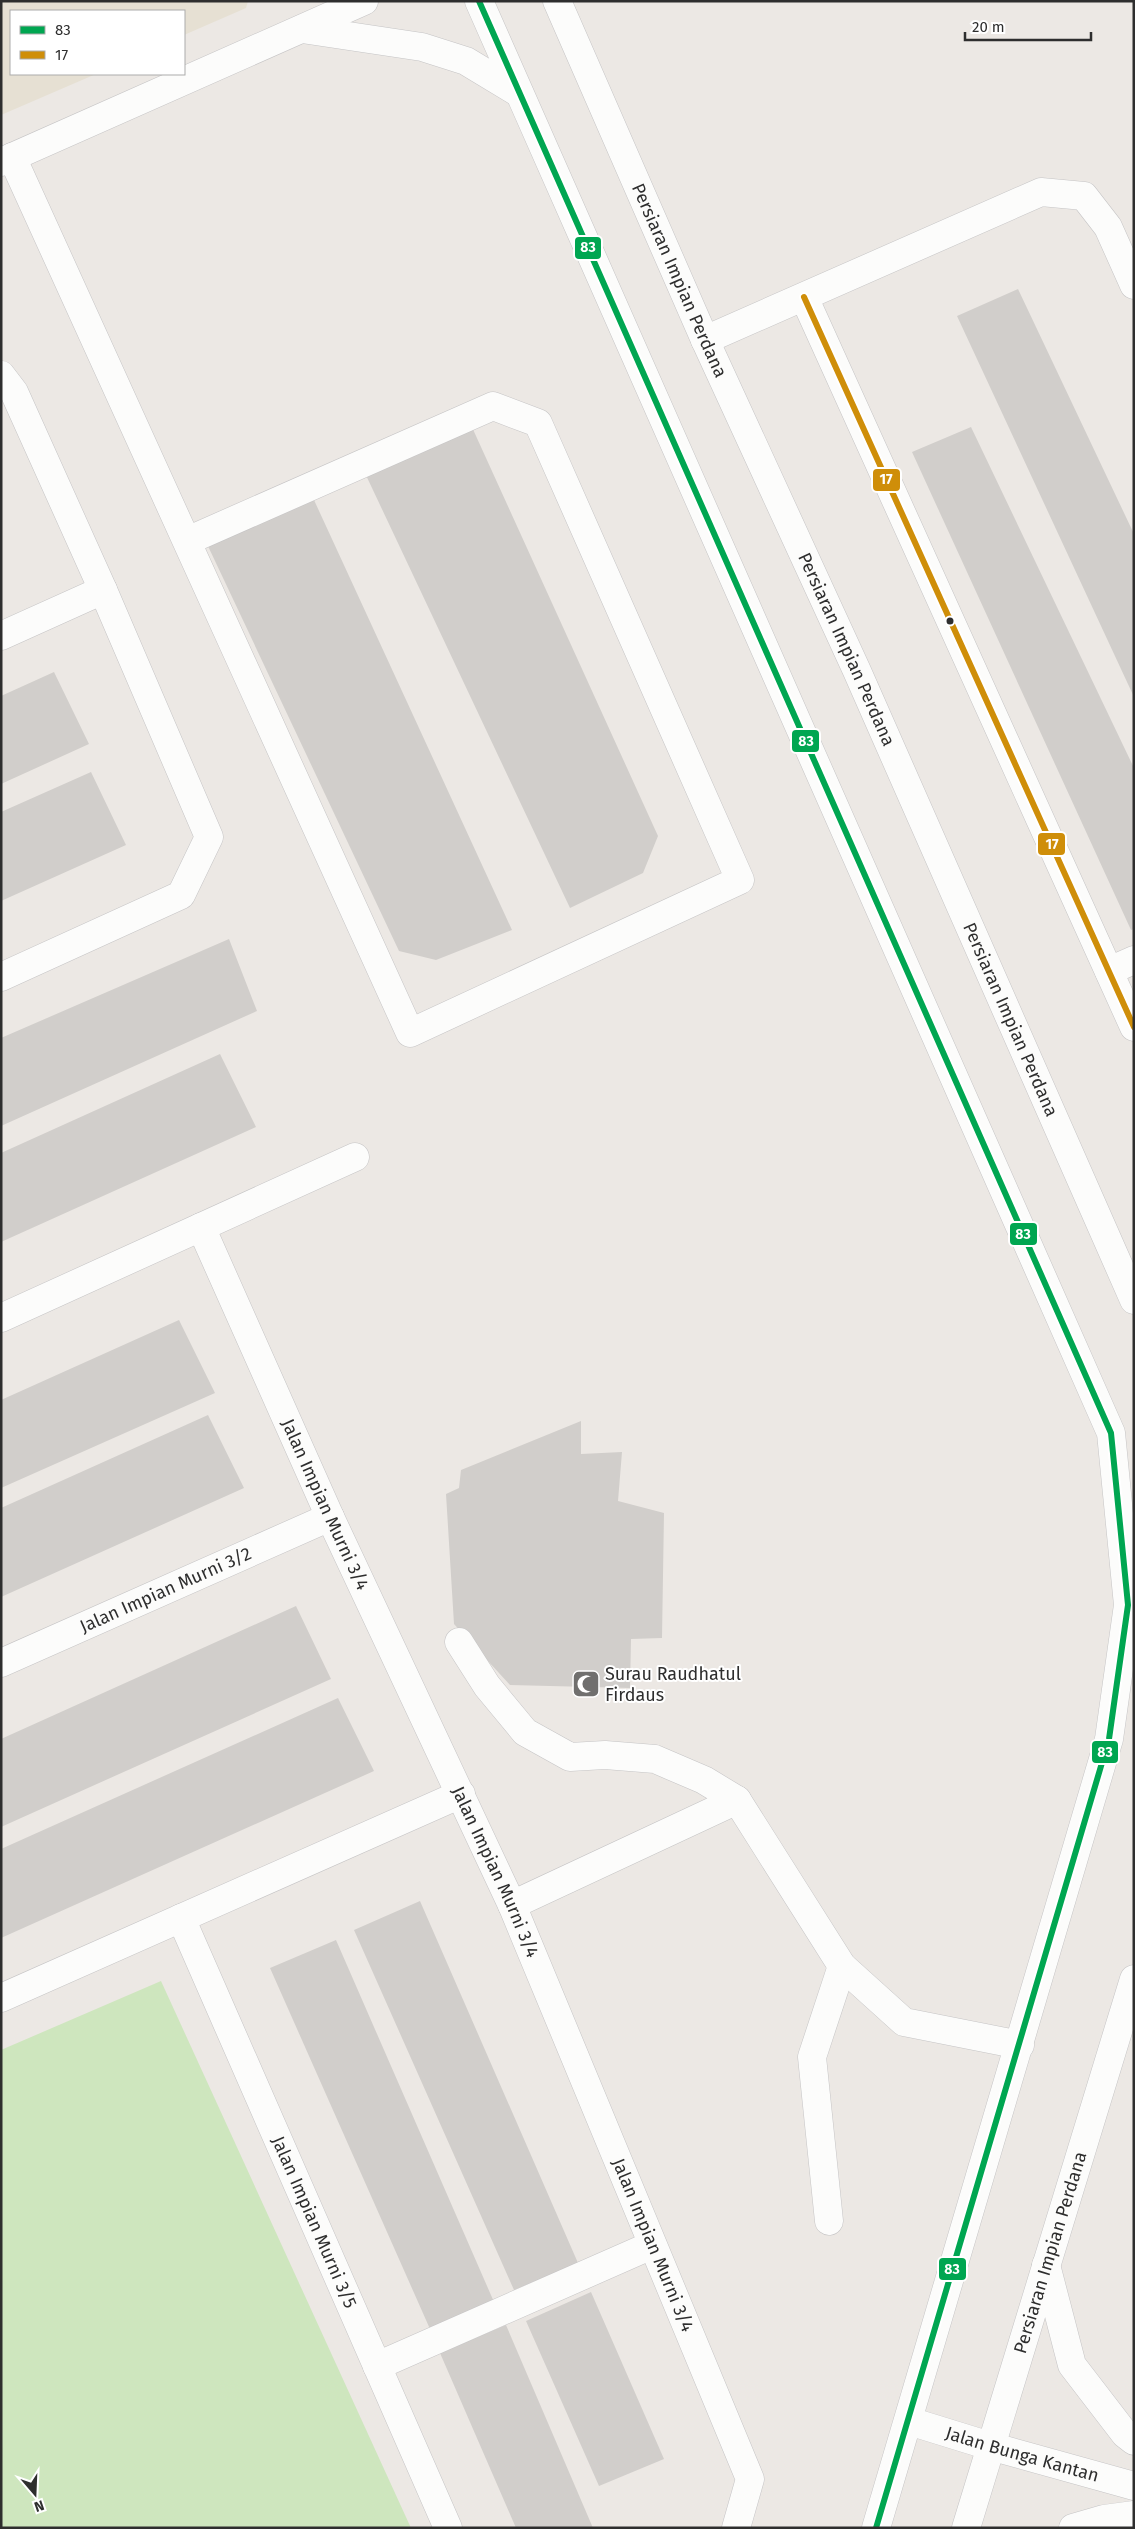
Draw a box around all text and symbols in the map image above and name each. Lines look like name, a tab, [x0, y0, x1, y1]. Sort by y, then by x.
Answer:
legend	[10, 10, 185, 75]
scale bar	[965, 10, 1091, 42]
text: 20 m	[972, 18, 1005, 36]
text: 83	[55, 21, 71, 39]
text: 17	[55, 46, 68, 64]
street label: Persiaran Impian Perdana	[627, 180, 732, 381]
line badge: 83	[574, 236, 602, 260]
text: 83	[580, 239, 596, 256]
line badge: 17	[872, 468, 901, 492]
text: 17	[879, 471, 893, 488]
street label: Persiaran Impian Perdana	[793, 549, 900, 749]
unlabelled marker	[945, 616, 955, 626]
line badge: 83	[791, 729, 820, 753]
text: 83	[798, 733, 814, 750]
line badge: 17	[1037, 832, 1066, 856]
text: 17	[1045, 836, 1059, 853]
street label: Persiaran Impian Perdana	[958, 919, 1063, 1120]
line badge: 83	[1009, 1222, 1038, 1246]
text: 83	[1015, 1226, 1031, 1243]
street label: Jalan Impian Murni 3/4	[277, 1415, 374, 1594]
street label: Jalan Impian Murni 3/2	[76, 1542, 255, 1638]
place label: Surau Raudhatul Firdaus	[605, 1663, 741, 1706]
mosque icon: Surau Raudhatul Firdaus	[571, 1669, 601, 1699]
line badge: 83	[1091, 1740, 1119, 1764]
text: 83	[1097, 1744, 1113, 1761]
street label: Jalan Impian Murni 3/4	[447, 1783, 544, 1961]
street label: Jalan Impian Murni 3/5	[267, 2133, 361, 2312]
street label: Persiaran Impian Perdana	[1009, 2149, 1092, 2356]
street label: Jalan Impian Murni 3/4	[607, 2155, 699, 2335]
line badge: 83	[938, 2257, 967, 2281]
text: 83	[944, 2261, 960, 2278]
street label: Jalan Bunga Kantan	[943, 2422, 1101, 2487]
north arrow	[10, 2469, 60, 2519]
text: N	[32, 2496, 46, 2515]

